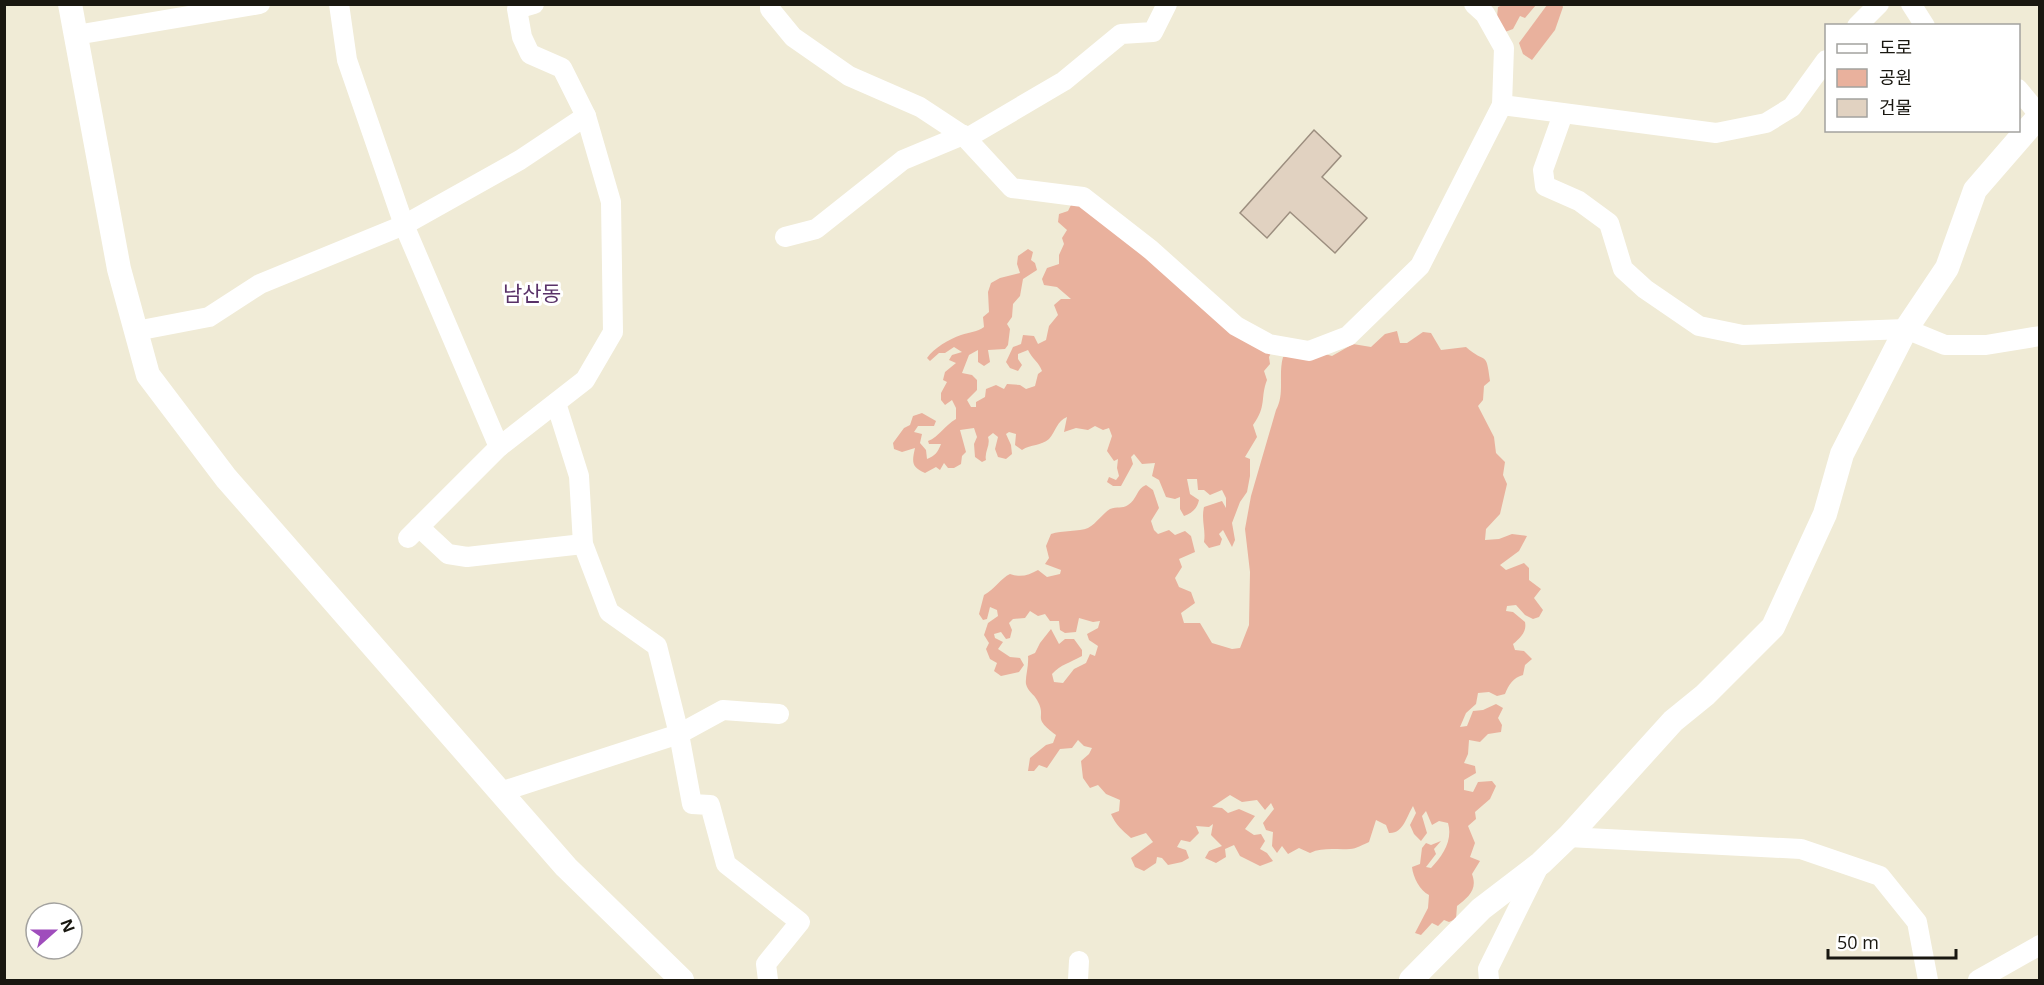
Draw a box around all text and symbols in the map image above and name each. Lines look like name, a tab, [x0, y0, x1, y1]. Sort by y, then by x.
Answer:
legend	[1825, 24, 2020, 132]
text: 도로	[1879, 35, 1912, 59]
text: 공원	[1879, 65, 1912, 89]
text: 건물	[1879, 95, 1912, 119]
district label: 남산동	[503, 279, 561, 307]
north arrow	[24, 901, 84, 961]
text: N	[55, 916, 81, 936]
scale bar	[1828, 922, 1956, 960]
text: 50 m	[1837, 930, 1879, 954]

